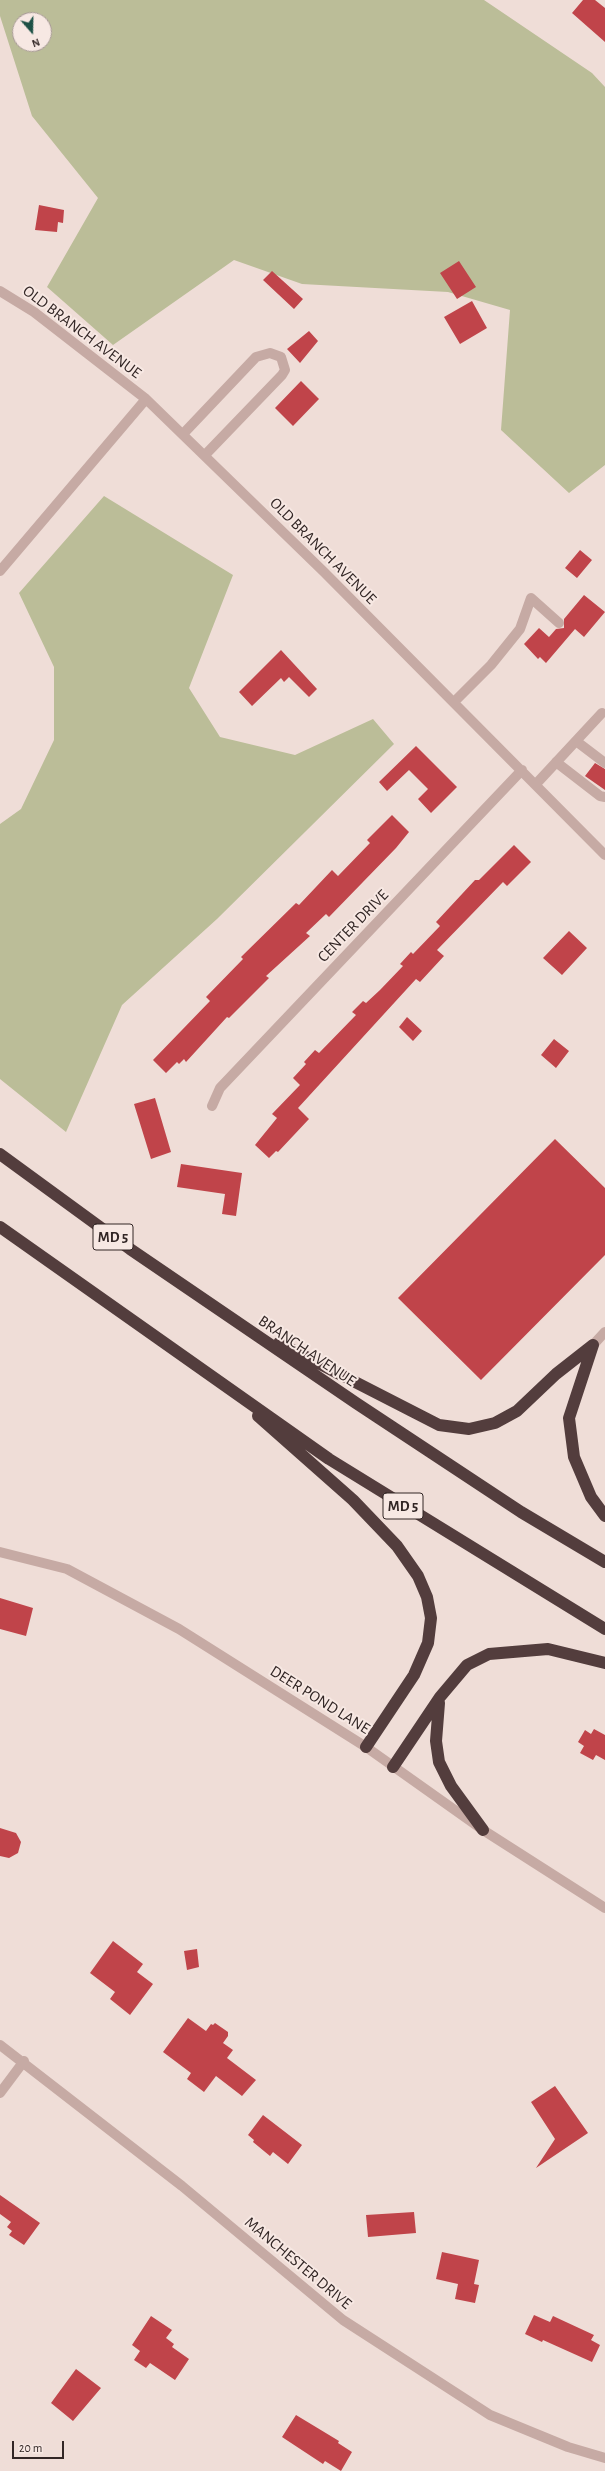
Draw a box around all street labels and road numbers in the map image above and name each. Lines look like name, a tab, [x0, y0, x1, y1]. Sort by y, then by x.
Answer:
street label: OLD BRANCH AVENUE	[19, 281, 145, 383]
street label: OLD BRANCH AVENUE	[266, 494, 380, 608]
street label: CENTER DRIVE	[314, 886, 392, 966]
road number: MD 5	[93, 1224, 133, 1250]
street label: BRANCH AVENUE	[255, 1311, 359, 1391]
road number: MD 5	[383, 1493, 423, 1519]
street label: DEER POND LANE	[266, 1662, 374, 1738]
street label: MANCHESTER DRIVE	[241, 2213, 355, 2313]

